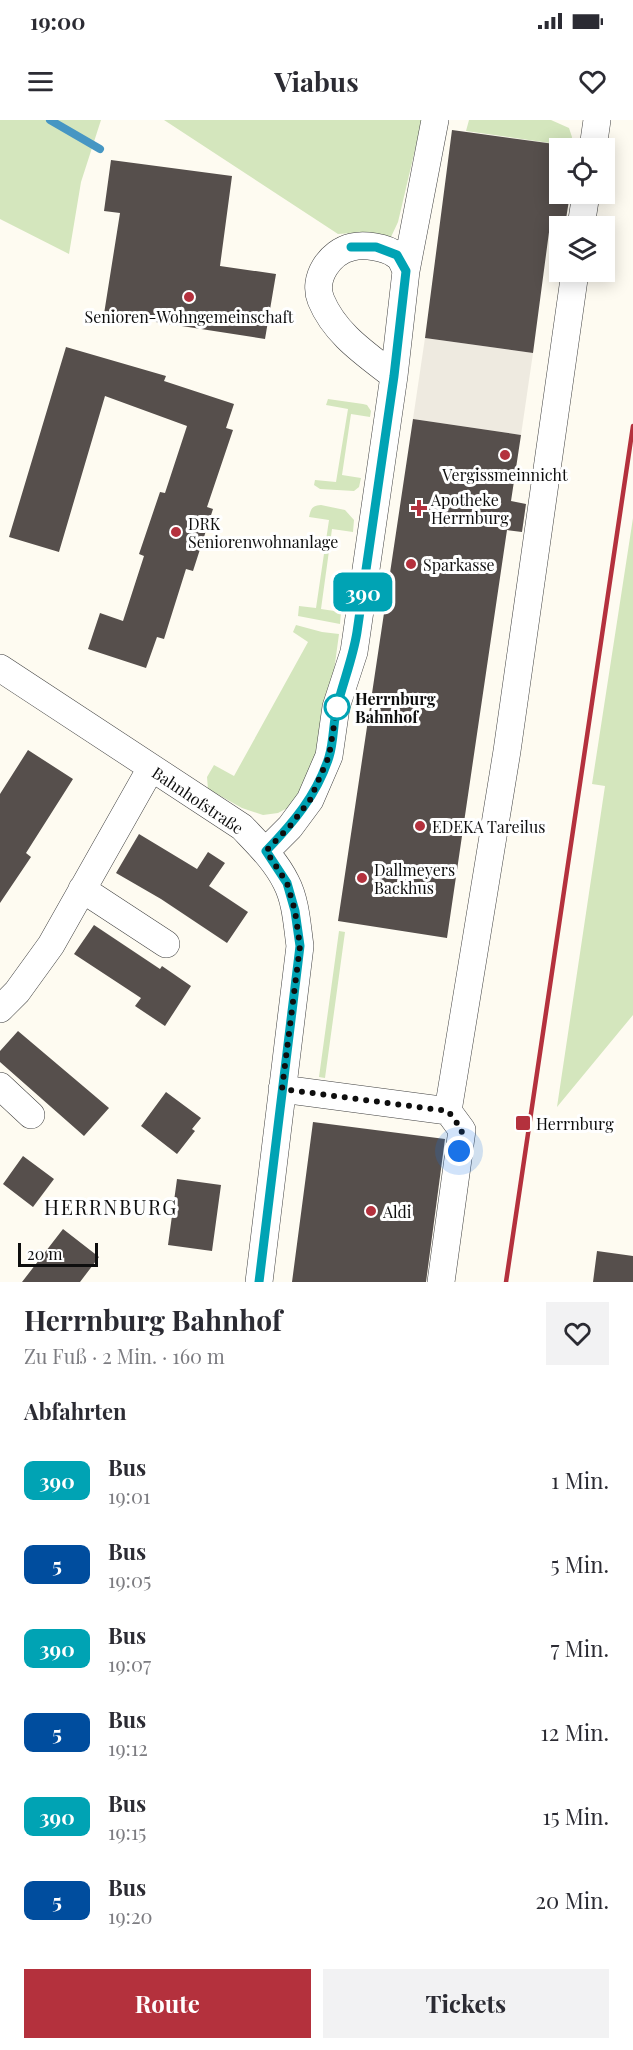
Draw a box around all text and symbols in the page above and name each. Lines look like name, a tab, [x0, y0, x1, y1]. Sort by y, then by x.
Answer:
text: 19:00	[30, 6, 85, 36]
text: Viabus	[274, 63, 359, 99]
icon: menu	[24, 65, 57, 98]
icon: heart	[576, 65, 609, 98]
map controls	[549, 138, 615, 282]
button: locate	[549, 138, 615, 204]
button: layers	[549, 216, 615, 282]
marker: Senioren-Wohngemeinschaft	[182, 290, 196, 304]
place label: Senioren-Wohngemeinschaft	[85, 306, 294, 327]
marker: Vergissmeinnicht	[498, 448, 512, 462]
place label: Vergissmeinnicht	[441, 464, 568, 485]
place label: Apotheke Herrnburg	[430, 489, 509, 528]
marker: Apotheke Herrnburg	[412, 501, 426, 515]
place label: DRK Seniorenwohnanlage	[188, 513, 338, 552]
marker: DRK Seniorenwohnanlage	[169, 525, 183, 539]
place label: Sparkasse	[423, 554, 495, 575]
marker: Sparkasse	[404, 557, 418, 571]
line badge: 390	[328, 572, 398, 612]
text: 390	[345, 578, 381, 606]
place label: Herrnburg Bahnhof	[355, 688, 436, 727]
marker: Herrnburg Bahnhof	[324, 694, 350, 720]
street label: Bahnhofstraße	[148, 762, 248, 838]
place label: EDEKA Tareilus	[432, 816, 545, 837]
marker: EDEKA Tareilus	[413, 819, 427, 833]
place label: Dallmeyers Backhus	[374, 859, 455, 898]
marker: Dallmeyers Backhus	[355, 871, 369, 885]
place label: Herrnburg	[536, 1113, 614, 1134]
marker: Herrnburg	[514, 1114, 532, 1132]
your location	[444, 1136, 474, 1166]
district label: HERRNBURG	[44, 1193, 178, 1220]
place label: Aldi	[382, 1201, 412, 1222]
marker: Aldi	[364, 1204, 378, 1218]
scale bar	[18, 1240, 98, 1268]
text: 20 m	[27, 1243, 62, 1264]
text: Herrnburg Bahnhof	[24, 1301, 282, 1338]
button: heart	[546, 1302, 609, 1365]
text: Zu Fuß · 2 Min. · 160 m	[24, 1342, 225, 1369]
text: Abfahrten	[24, 1396, 127, 1426]
text: Bus	[108, 1452, 146, 1482]
text: 1 Min.	[551, 1465, 609, 1495]
text: 390	[39, 1466, 75, 1494]
text: 19:01	[108, 1482, 150, 1509]
text: Bus	[108, 1536, 146, 1566]
text: 5 Min.	[550, 1549, 609, 1579]
text: 5	[52, 1550, 62, 1578]
text: 19:05	[108, 1566, 151, 1593]
text: Bus	[108, 1620, 146, 1650]
text: 7 Min.	[551, 1633, 609, 1663]
text: 390	[39, 1634, 75, 1662]
text: 19:07	[108, 1650, 151, 1677]
text: Bus	[108, 1704, 146, 1734]
text: 12 Min.	[541, 1717, 609, 1747]
text: 5	[52, 1718, 62, 1746]
text: 19:12	[108, 1734, 148, 1761]
text: Bus	[108, 1788, 146, 1818]
text: 15 Min.	[543, 1801, 609, 1831]
text: 390	[39, 1802, 75, 1830]
text: 19:15	[108, 1818, 146, 1845]
text: Bus	[108, 1872, 146, 1902]
text: 20 Min.	[535, 1885, 609, 1915]
text: 5	[52, 1886, 62, 1914]
text: 19:20	[108, 1902, 152, 1929]
button: Route	[24, 1969, 311, 2038]
button: Tickets	[323, 1969, 609, 2038]

